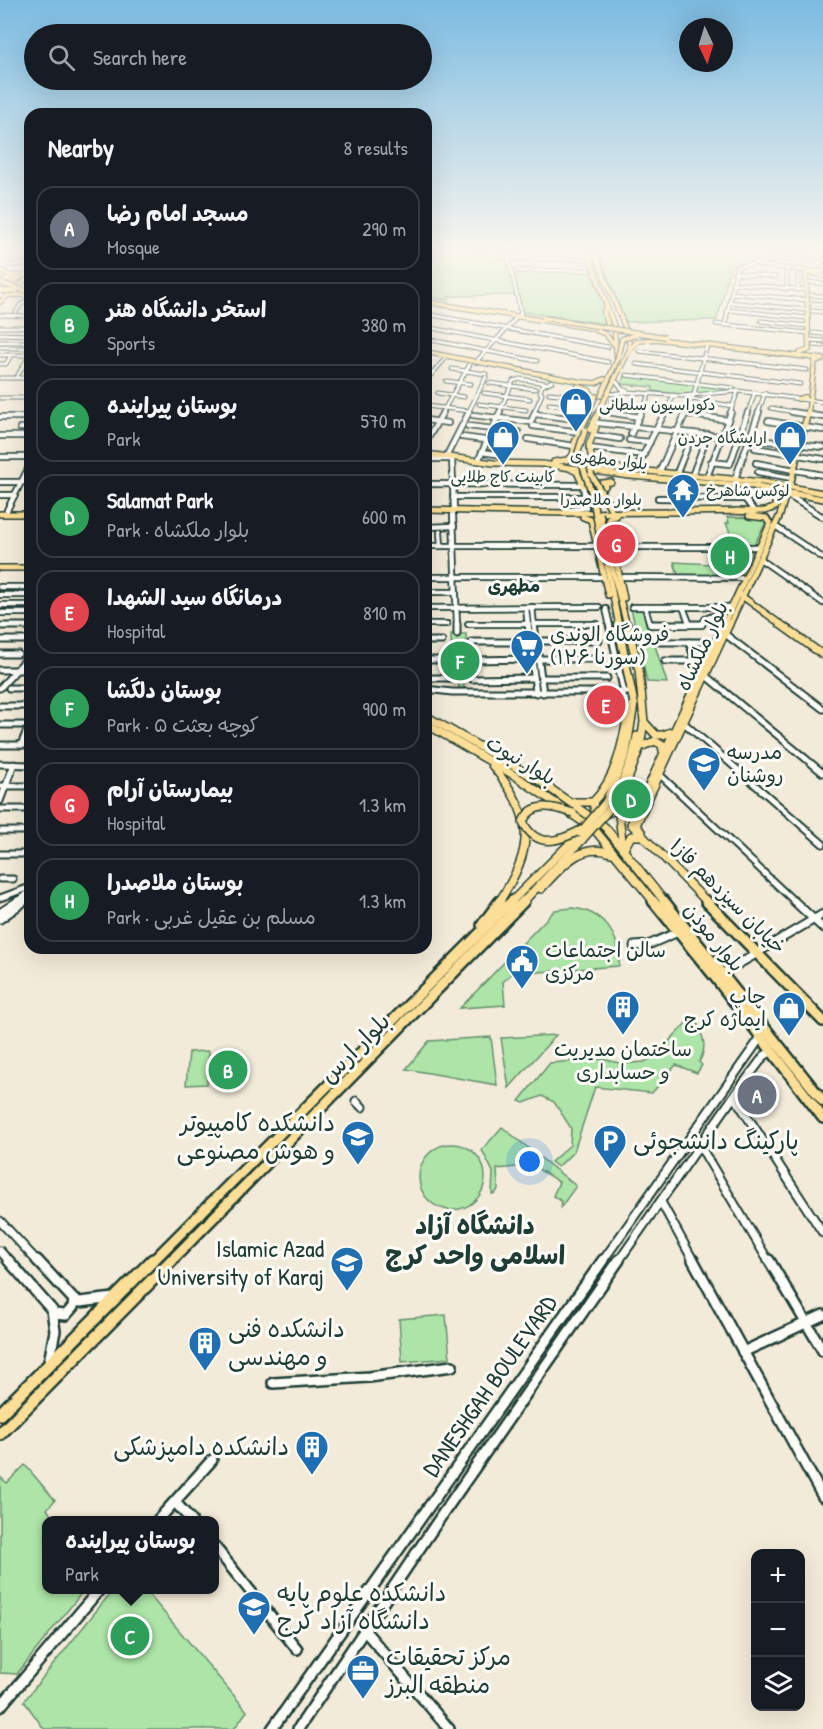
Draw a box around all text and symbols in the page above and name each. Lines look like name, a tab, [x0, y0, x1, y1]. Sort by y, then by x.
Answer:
north arrow	[679, 18, 733, 72]
search box	[24, 24, 432, 90]
icon: search	[45, 41, 78, 74]
text: Search here	[93, 42, 187, 72]
text: Nearby	[48, 130, 114, 165]
text: 8 results	[343, 134, 408, 161]
text: مسجد امام رضا	[107, 198, 249, 228]
text: A	[65, 215, 74, 242]
text: 290 m	[362, 215, 406, 242]
text: Mosque	[107, 233, 160, 260]
text: استخر دانشگاه هنر	[107, 294, 266, 324]
text: B	[64, 311, 75, 338]
text: 380 m	[361, 311, 406, 338]
text: Sports	[107, 329, 155, 356]
shop icon: دکوراسیون سلطانی	[558, 386, 594, 433]
text: بوستان پیراینده	[107, 390, 237, 420]
place label: دکوراسیون سلطانی	[599, 393, 715, 415]
text: C	[64, 407, 75, 434]
text: 570 m	[360, 407, 406, 434]
shop icon: کابینت کاج طلایی	[485, 419, 521, 466]
shop icon: ارايشگاه جردن	[772, 419, 808, 466]
text: Park	[107, 425, 140, 452]
place label: ارايشگاه جردن	[678, 426, 767, 448]
street label: بلوار مطهری	[569, 443, 649, 475]
place label: کابینت کاج طلایی	[451, 465, 556, 487]
temple icon: لوکس شاهرخ	[665, 472, 701, 519]
place label: لوکس شاهرخ	[706, 479, 789, 501]
text: Salamat Park	[107, 485, 213, 515]
street label: بلوار ملاصدرا	[560, 488, 642, 510]
text: D	[65, 503, 74, 530]
text: 600 m	[362, 503, 406, 530]
text: Park · بلوار ملکشاه	[107, 516, 249, 543]
pin: G	[596, 522, 636, 566]
pin: H	[710, 534, 750, 578]
district label: مطهری	[488, 573, 540, 598]
text: درمانگاه سید الشهدا	[107, 582, 282, 612]
street label: بلوار ملکشاه	[669, 597, 734, 695]
text: E	[65, 599, 74, 626]
text: 810 m	[363, 599, 406, 626]
text: Hospital	[107, 617, 165, 644]
place label: فروشگاه الوندی (سورنا ۱۲۶)	[550, 620, 669, 671]
supermarket icon: فروشگاه الوندی (سورنا ۱۲۶)	[509, 628, 545, 675]
pin: F	[440, 638, 480, 684]
text: بوستان دلگشا	[107, 675, 222, 705]
pin: E	[586, 682, 626, 728]
text: F	[66, 695, 73, 722]
text: 900 m	[363, 695, 406, 722]
text: Park · کوچه بعثت ۵	[107, 711, 259, 738]
street label: بلوار نبوت	[481, 728, 561, 791]
place label: مدرسه روشنان	[727, 738, 784, 788]
school or university icon: مدرسه روشنان	[686, 745, 722, 792]
text: بیمارستان آرام	[107, 774, 233, 804]
pin: D	[612, 776, 650, 822]
text: G	[65, 791, 74, 818]
text: 1.3 km	[359, 791, 406, 818]
text: Hospital	[107, 809, 165, 836]
street label: خیابان سیزدهم فاز۱	[662, 832, 792, 962]
text: بوستان ملاصدرا	[107, 867, 243, 897]
text: H	[65, 887, 74, 914]
text: 1.3 km	[359, 887, 406, 914]
street label: بلوار موذن	[678, 896, 751, 977]
text: Park · مسلم بن عقیل غربی	[107, 903, 316, 930]
place label: سالن اجتماعات مرکزی	[545, 936, 666, 986]
public building icon: سالن اجتماعات مرکزی	[504, 943, 540, 990]
place label: چاپ ایماژه کرج	[684, 982, 766, 1033]
building icon: ساختمان مدیریت و حسابداری	[605, 989, 641, 1036]
shop icon: چاپ ایماژه کرج	[771, 990, 807, 1037]
street label: بلوار ارس	[312, 1005, 397, 1090]
place label: ساختمان مدیریت و حسابداری	[554, 1035, 692, 1085]
pin: B	[208, 1048, 248, 1092]
pin: A	[738, 1072, 777, 1118]
place label: دانشکده کامپیوتر و هوش مصنوعی	[177, 1106, 335, 1167]
school or university icon: دانشکده کامپیوتر و هوش مصنوعی	[340, 1119, 376, 1166]
parking icon: پارکینگ دانشجوئی	[592, 1123, 628, 1170]
place label: پارکینگ دانشجوئی	[633, 1124, 799, 1156]
your location	[515, 1147, 544, 1176]
district label: دانشگاه آزاد اسلامی واحد کرج	[385, 1207, 565, 1272]
place label: Islamic Azad University of Karaj	[158, 1232, 324, 1292]
school or university icon: Islamic Azad University of Karaj	[329, 1245, 365, 1292]
street label: DANESHGAH BOULEVARD	[415, 1288, 564, 1482]
place label: دانشکده فنی و مهندسی	[228, 1312, 345, 1372]
building icon: دانشکده فنی و مهندسی	[187, 1325, 223, 1372]
building icon: دانشکده دامپزشکی	[294, 1429, 330, 1476]
place label: دانشکده دامپزشکی	[113, 1430, 289, 1462]
popup	[42, 1516, 219, 1594]
text: بوستان پیراینده	[65, 1525, 196, 1555]
map controls	[751, 1549, 805, 1711]
button: +	[751, 1549, 805, 1603]
text: Park	[65, 1560, 99, 1587]
place label: دانشکده علوم پایه دانشگاه آزاد کرج	[277, 1576, 446, 1637]
school or university icon: دانشکده علوم پایه دانشگاه آزاد کرج	[236, 1589, 272, 1636]
button: −	[751, 1603, 805, 1657]
pin: C	[110, 1614, 150, 1658]
place label: مرکز تحقیقات منطقه البرز	[384, 1640, 511, 1700]
office icon: مرکز تحقیقات منطقه البرز	[345, 1653, 381, 1700]
button: layers	[751, 1657, 805, 1711]

